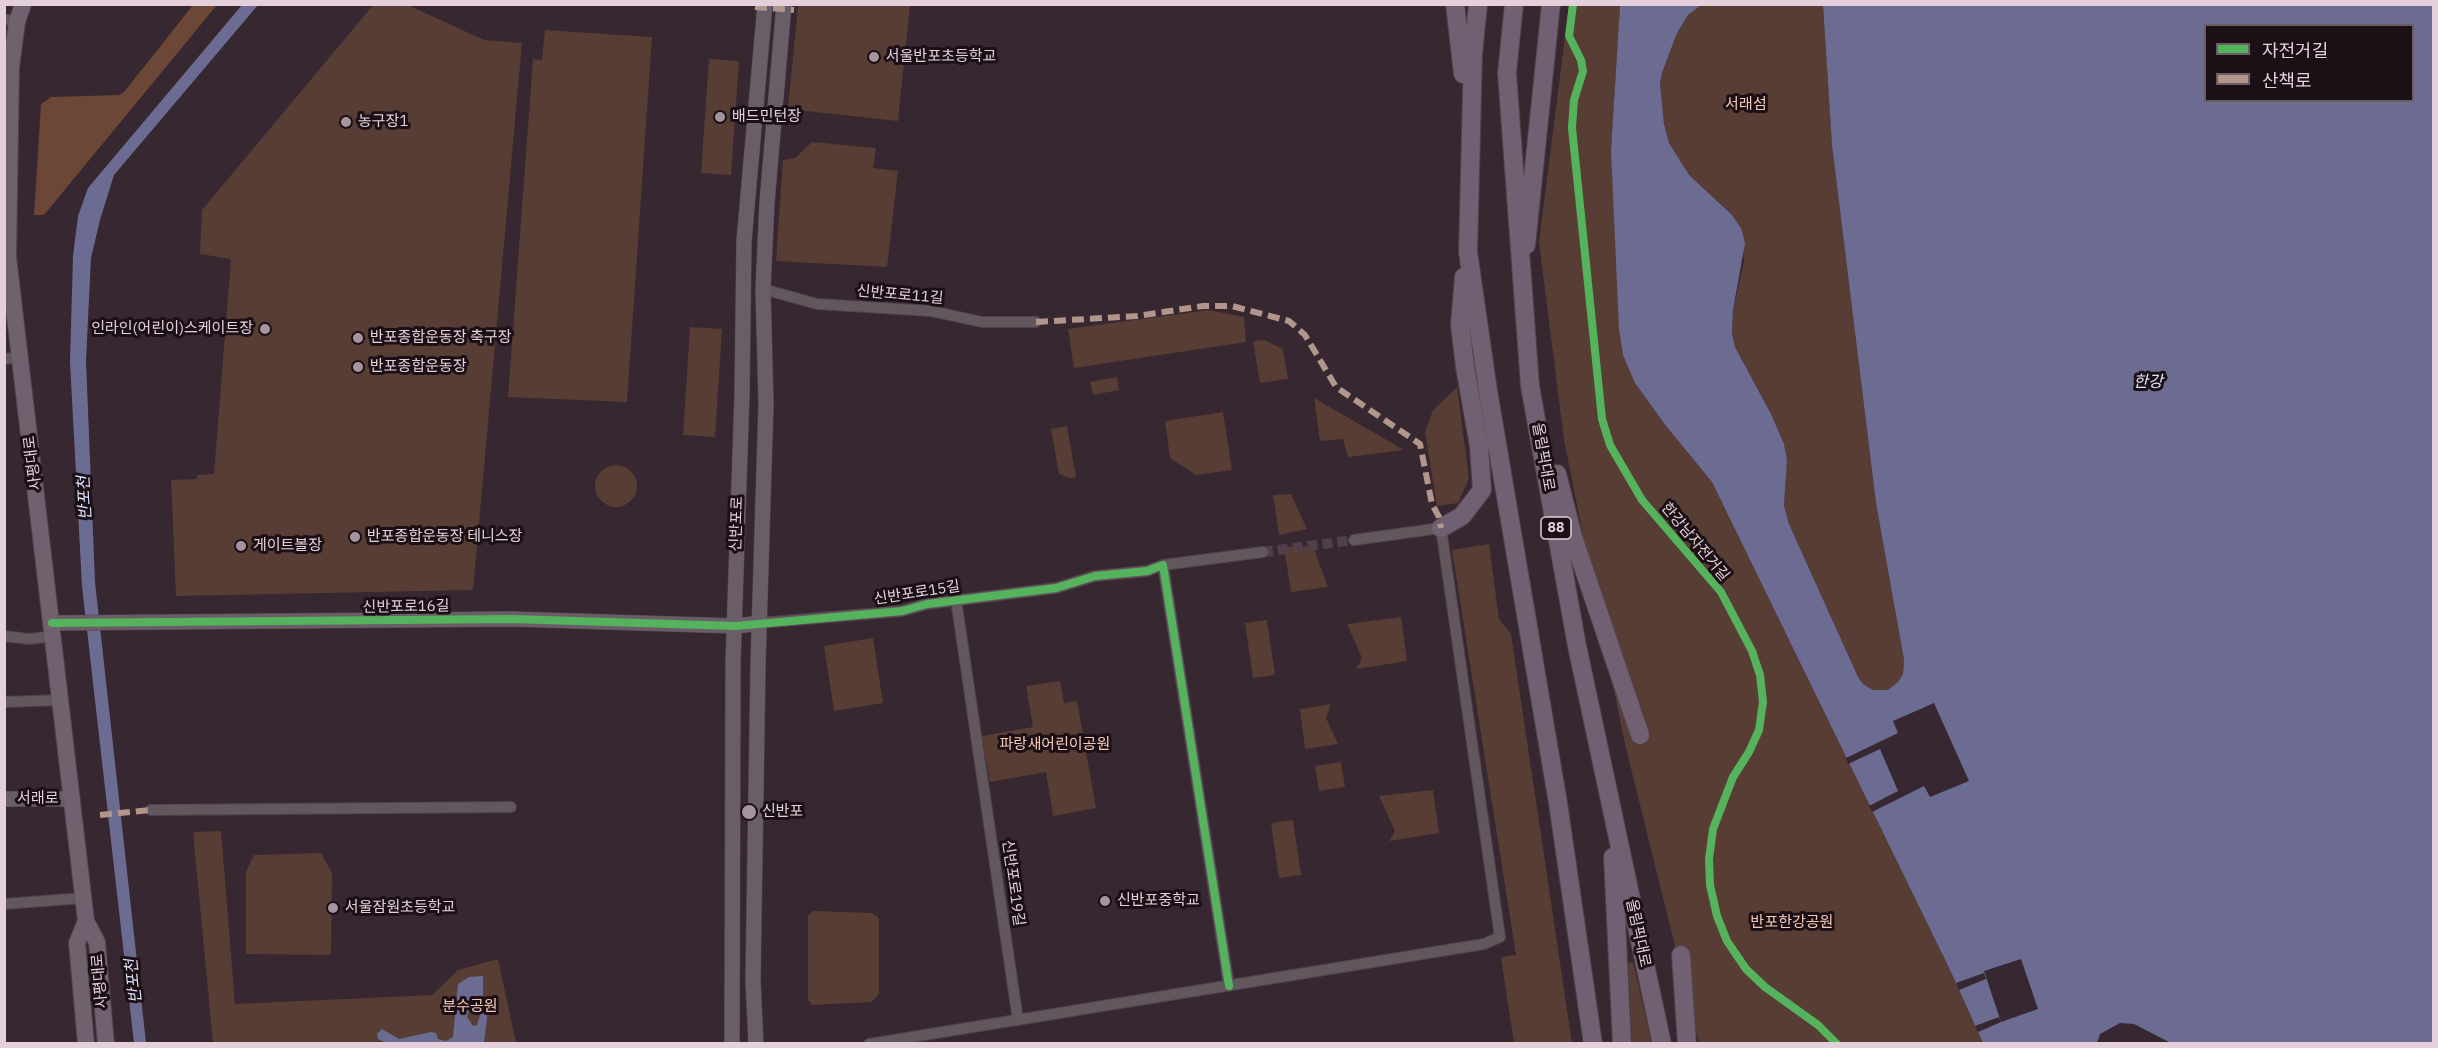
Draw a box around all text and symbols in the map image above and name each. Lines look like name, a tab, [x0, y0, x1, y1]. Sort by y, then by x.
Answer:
legend	[2204, 24, 2414, 102]
text: 자전거길	[2262, 39, 2328, 62]
place label: 서울반포초등학교	[886, 48, 996, 66]
marker: 서울반포초등학교	[867, 50, 881, 64]
text: 산책로	[2262, 69, 2312, 92]
park label: 서래섬	[1725, 96, 1767, 114]
place label: 배드민턴장	[732, 108, 801, 126]
marker: 배드민턴장	[713, 110, 727, 124]
place label: 농구장1	[358, 113, 408, 131]
marker: 농구장1	[339, 115, 353, 129]
street label: 신반포로11길	[856, 282, 944, 308]
place label: 인라인(어린이)스케이트장	[91, 320, 253, 338]
marker: 인라인(어린이)스케이트장	[258, 322, 272, 336]
place label: 반포종합운동장 축구장	[370, 329, 512, 347]
marker: 반포종합운동장 축구장	[351, 331, 365, 345]
place label: 반포종합운동장	[370, 358, 467, 376]
marker: 반포종합운동장	[351, 360, 365, 374]
water label: 한강	[2133, 372, 2163, 392]
street label: 올림픽대로	[1528, 421, 1558, 493]
street label: 사평대로	[21, 435, 45, 491]
water label: 반포천	[74, 475, 96, 521]
street label: 신반포로	[727, 496, 747, 552]
street label: 한강남자전거길	[1657, 499, 1733, 585]
road number: 88	[1541, 517, 1571, 539]
place label: 반포종합운동장 테니스장	[367, 528, 522, 546]
marker: 반포종합운동장 테니스장	[348, 530, 362, 544]
place label: 게이트볼장	[253, 537, 322, 555]
marker: 게이트볼장	[234, 539, 248, 553]
street label: 신반포로15길	[873, 577, 961, 609]
street label: 신반포로16길	[362, 597, 450, 617]
park label: 파랑새어린이공원	[1000, 736, 1110, 754]
street label: 서래로	[17, 790, 59, 808]
marker: 신반포	[740, 803, 758, 821]
place label: 신반포	[762, 803, 803, 821]
street label: 신반포로19길	[998, 839, 1028, 927]
place label: 신반포중학교	[1117, 892, 1200, 910]
marker: 신반포중학교	[1098, 894, 1112, 908]
street label: 올림픽대로	[1622, 897, 1654, 969]
place label: 서울잠원초등학교	[345, 899, 455, 917]
marker: 서울잠원초등학교	[326, 901, 340, 915]
park label: 반포한강공원	[1751, 914, 1833, 932]
street label: 사평대로	[89, 953, 111, 1009]
water label: 반포천	[122, 958, 146, 1004]
park label: 분수공원	[442, 998, 498, 1016]

